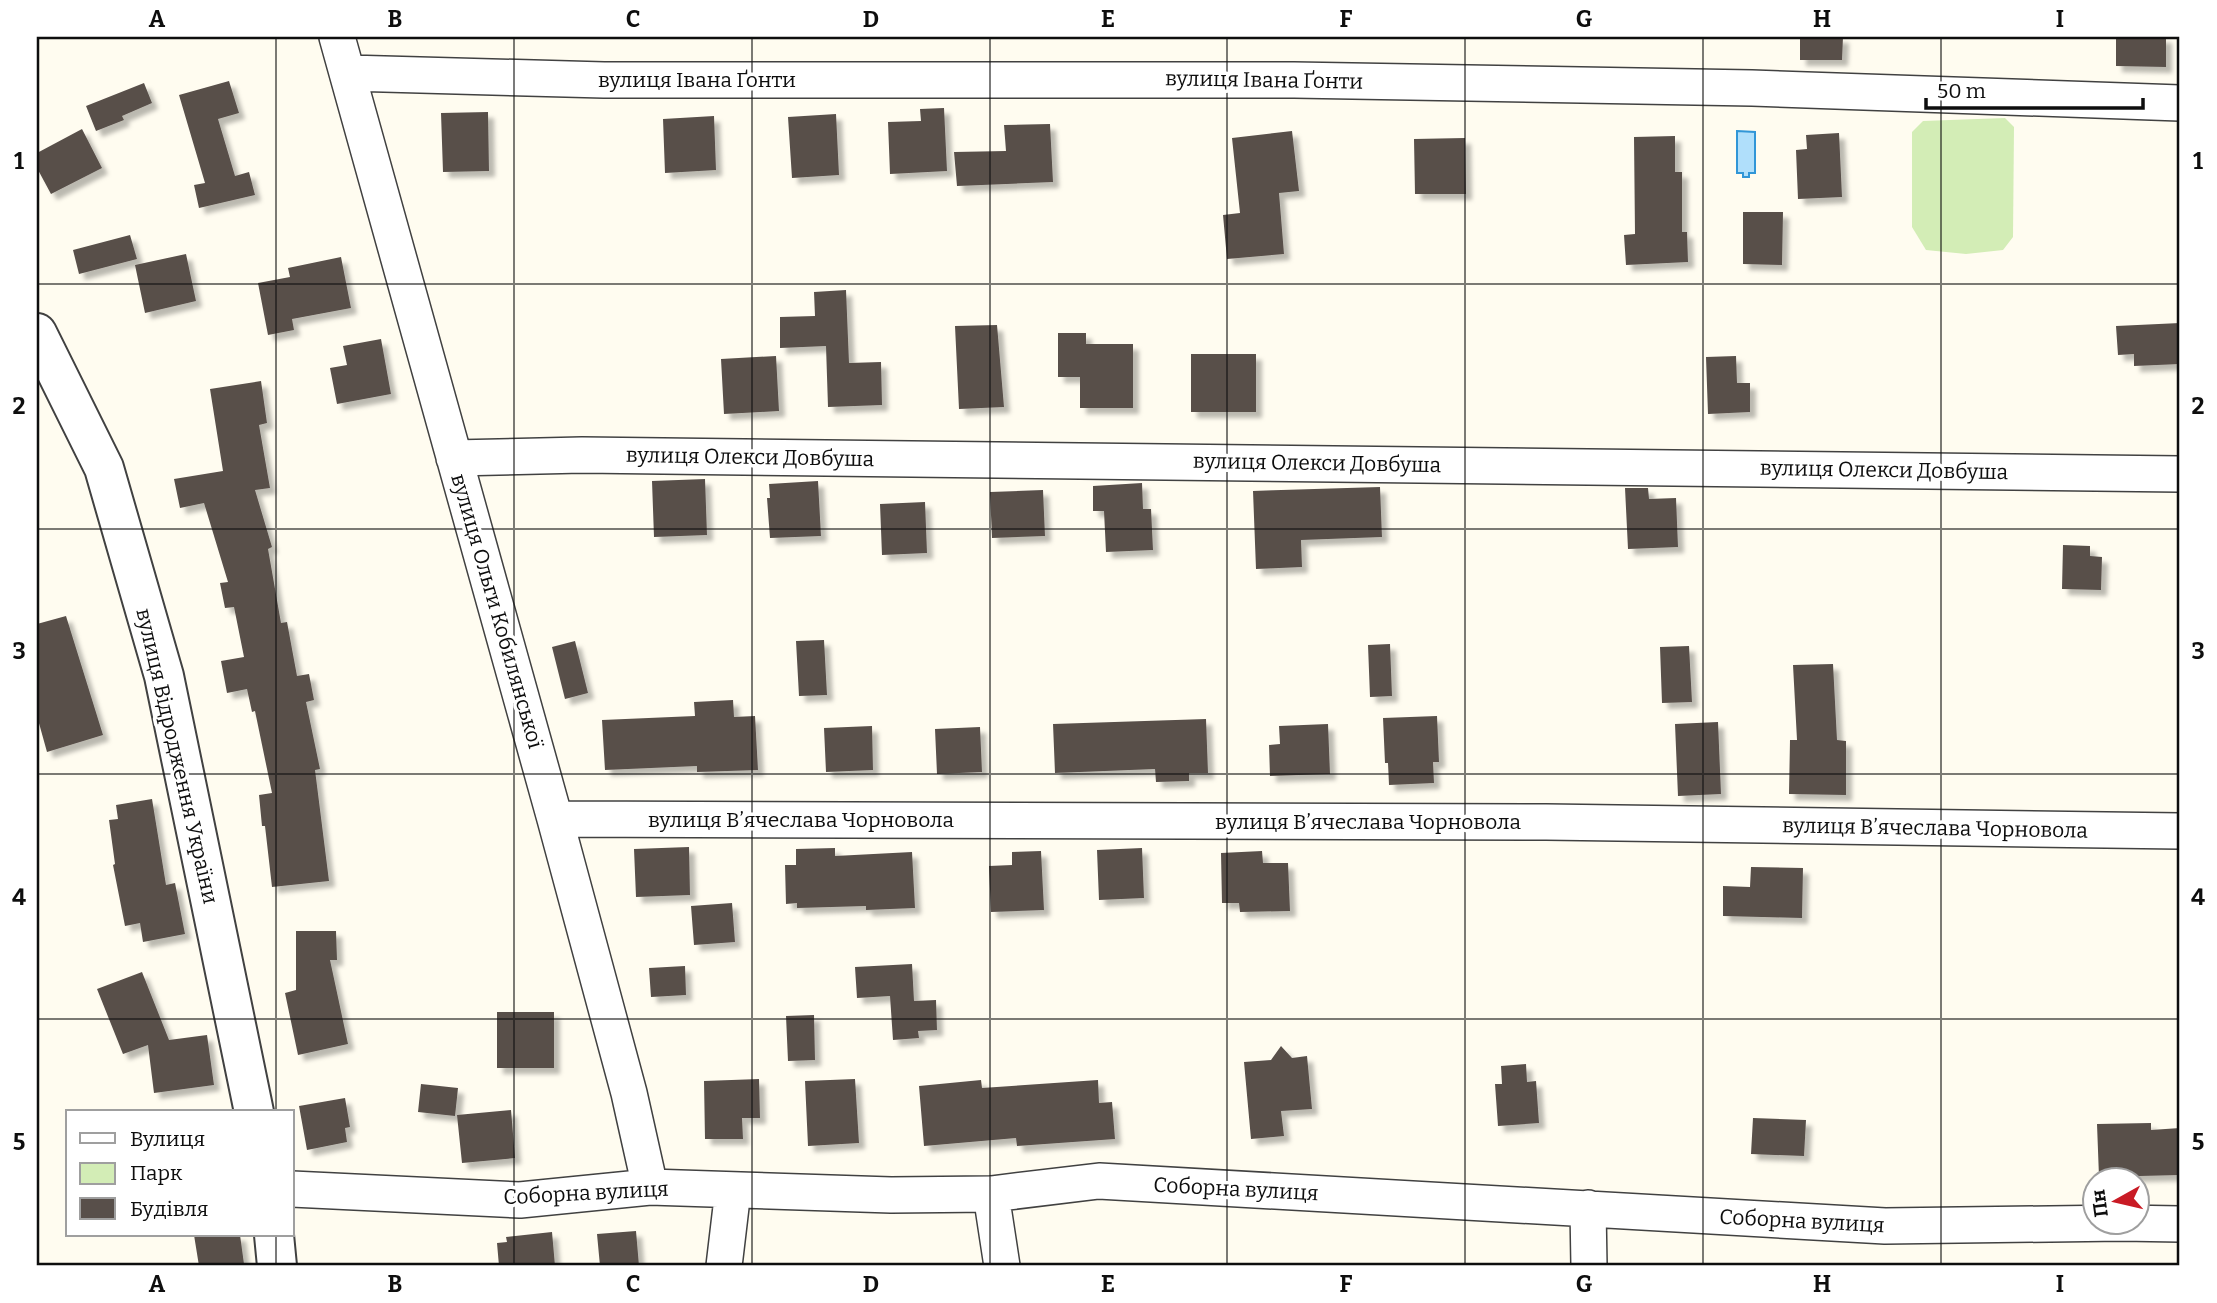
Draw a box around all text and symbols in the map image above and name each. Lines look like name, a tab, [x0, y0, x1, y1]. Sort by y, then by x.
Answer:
text: A	[149, 5, 166, 33]
text: B	[388, 5, 402, 33]
text: C	[626, 5, 640, 33]
text: D	[863, 5, 879, 33]
text: E	[1101, 5, 1115, 33]
text: F	[1340, 5, 1353, 33]
text: G	[1576, 5, 1593, 33]
text: H	[1813, 5, 1831, 33]
text: I	[2056, 5, 2064, 33]
street label: вулиця Івана Ґонти	[1165, 65, 1363, 95]
scale bar	[1926, 66, 2144, 110]
street label: вулиця Івана Ґонти	[598, 67, 796, 93]
text: 50 m	[1937, 78, 1986, 104]
text: 1	[14, 147, 24, 175]
text: 1	[2193, 147, 2203, 175]
text: 2	[13, 392, 26, 420]
text: 2	[2192, 392, 2205, 420]
street label: вулиця Олекси Довбуша	[626, 442, 875, 472]
street label: вулиця Олекси Довбуша	[1193, 448, 1442, 478]
street label: вулиця Олекси Довбуша	[1760, 455, 2009, 485]
street label: вулиця Ольги Кобилянської	[445, 471, 549, 751]
street label: вулиця Відродження України	[130, 606, 224, 906]
text: 3	[12, 637, 26, 665]
text: 3	[2191, 637, 2205, 665]
street label: вулиця Вʼячеслава Чорновола	[648, 807, 954, 833]
street label: вулиця Вʼячеслава Чорновола	[1215, 809, 1521, 835]
street label: вулиця Вʼячеслава Чорновола	[1782, 812, 2089, 844]
text: 4	[12, 883, 26, 911]
text: 4	[2191, 883, 2205, 911]
legend	[66, 1110, 294, 1236]
text: Вулиця	[130, 1126, 205, 1152]
text: 5	[13, 1128, 25, 1156]
text: 5	[2192, 1128, 2204, 1156]
text: Парк	[130, 1160, 183, 1186]
north arrow	[2080, 1166, 2150, 1236]
street label: Соборна вулиця	[1153, 1172, 1319, 1206]
street label: Соборна вулиця	[503, 1176, 669, 1210]
text: Пн	[2086, 1188, 2113, 1219]
text: Будівля	[130, 1196, 208, 1222]
street label: Соборна вулиця	[1719, 1204, 1885, 1238]
text: A	[149, 1270, 166, 1298]
text: B	[388, 1270, 402, 1298]
text: C	[626, 1270, 640, 1298]
text: D	[863, 1270, 879, 1298]
text: E	[1101, 1270, 1115, 1298]
text: F	[1340, 1270, 1353, 1298]
text: G	[1576, 1270, 1593, 1298]
text: H	[1813, 1270, 1831, 1298]
text: I	[2056, 1270, 2064, 1298]

